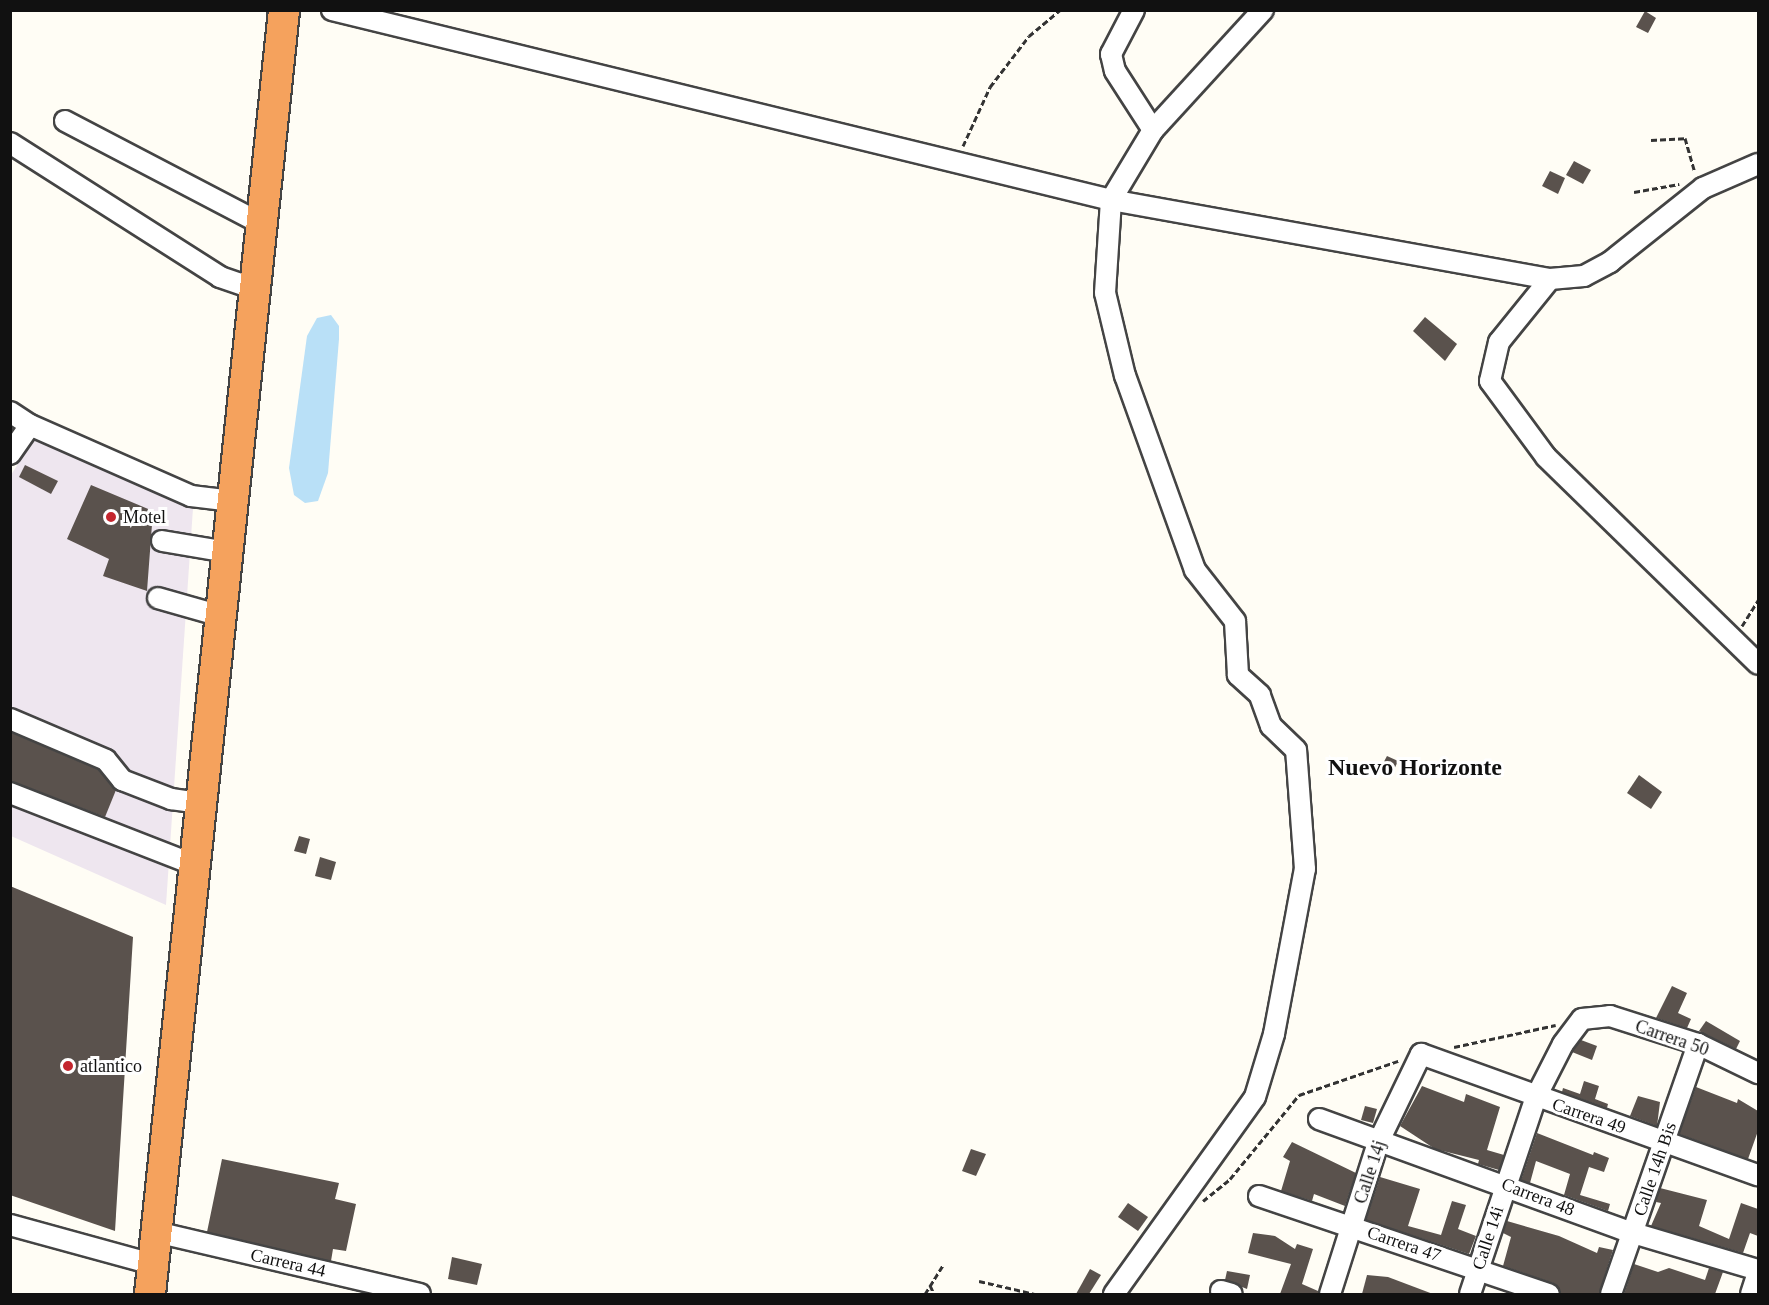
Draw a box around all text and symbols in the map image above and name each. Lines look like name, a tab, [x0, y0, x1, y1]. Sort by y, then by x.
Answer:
place label: Motel	[123, 506, 166, 528]
marker: Motel	[104, 510, 118, 524]
district label: Nuevo Horizonte	[1328, 754, 1502, 782]
street label: Carrera 50	[1632, 1015, 1712, 1061]
place label: atlantico	[80, 1055, 142, 1077]
marker: atlantico	[61, 1059, 75, 1073]
street label: Carrera 49	[1549, 1093, 1629, 1139]
street label: Calle 14h Bis	[1629, 1119, 1681, 1219]
street label: Calle 14j	[1350, 1138, 1390, 1206]
street label: Carrera 48	[1498, 1173, 1578, 1221]
street label: Calle 14i	[1468, 1204, 1508, 1272]
street label: Carrera 47	[1364, 1221, 1444, 1267]
street label: Carrera 44	[248, 1244, 328, 1282]

